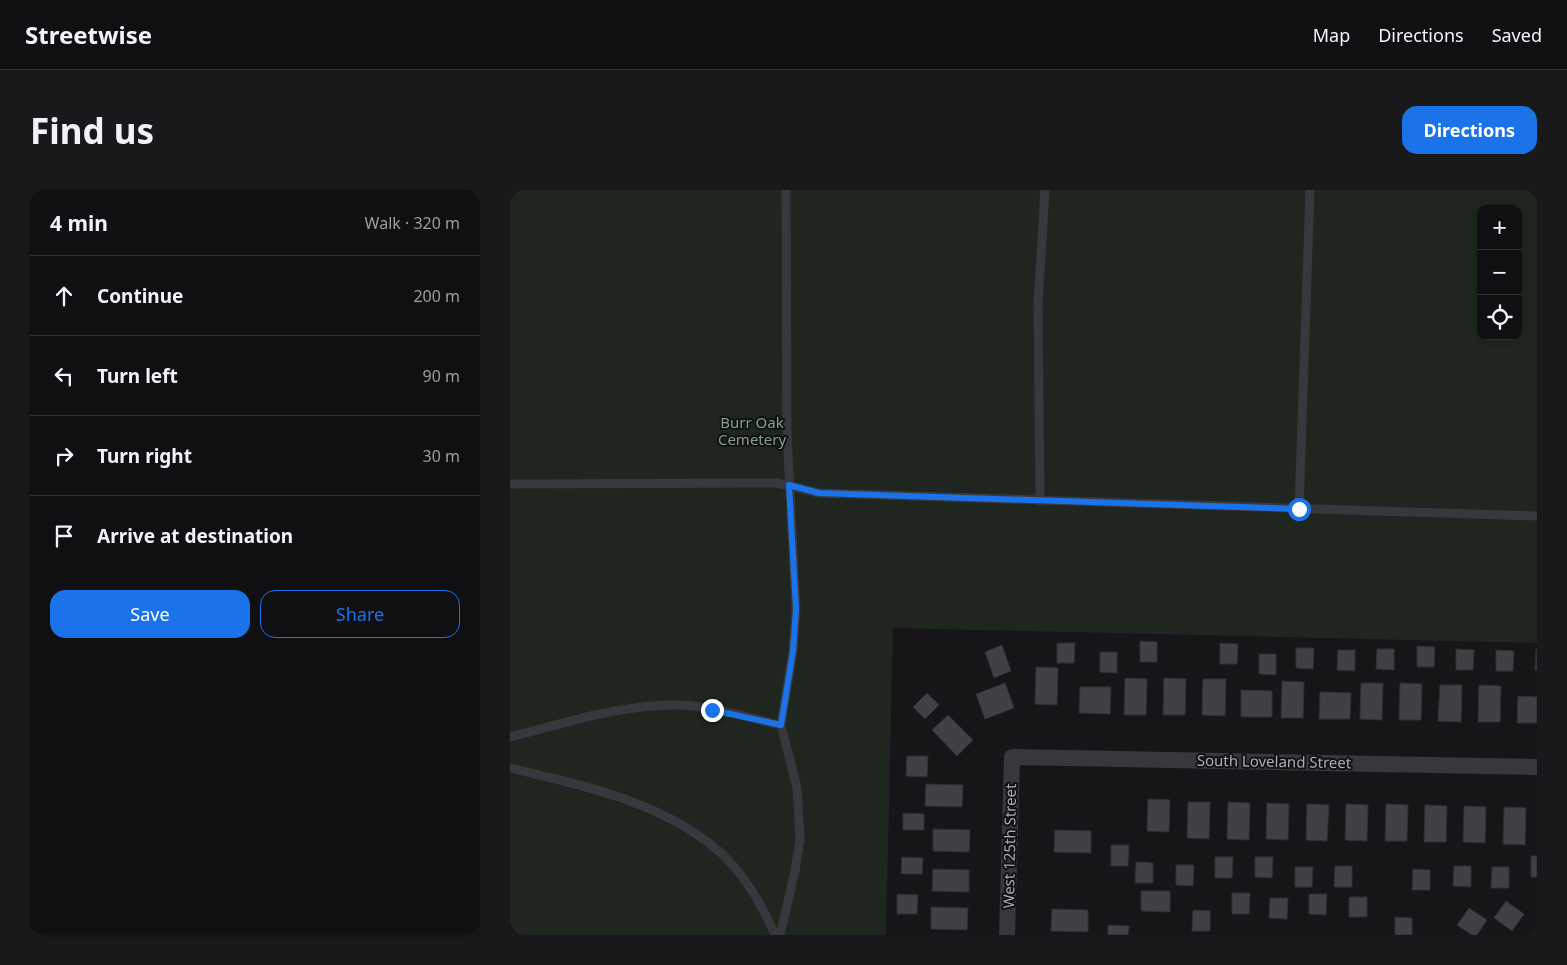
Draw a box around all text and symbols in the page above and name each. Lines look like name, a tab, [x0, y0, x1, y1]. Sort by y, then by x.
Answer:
text: Streetwise	[25, 18, 152, 51]
text: Map	[1313, 23, 1350, 47]
text: Directions	[1378, 23, 1464, 47]
text: Saved	[1492, 23, 1542, 47]
button: Directions	[1402, 106, 1537, 154]
text: Find us	[30, 107, 154, 154]
map controls	[1477, 205, 1522, 340]
button: +	[1477, 205, 1522, 250]
text: 4 min	[50, 209, 108, 237]
text: Walk · 320 m	[365, 212, 460, 234]
button: −	[1477, 250, 1522, 295]
icon: ahead	[50, 282, 78, 310]
text: Continue	[97, 283, 183, 309]
text: 200 m	[413, 285, 460, 307]
button: locate	[1477, 295, 1522, 340]
icon: left	[50, 362, 78, 390]
text: Turn left	[97, 363, 178, 389]
text: 90 m	[423, 365, 460, 387]
park label: Burr Oak Cemetery	[718, 412, 786, 449]
icon: right	[50, 442, 78, 470]
text: Turn right	[97, 443, 192, 469]
text: 30 m	[423, 445, 460, 467]
route start	[1288, 498, 1311, 521]
icon: arrive	[50, 522, 78, 550]
text: Arrive at destination	[97, 523, 293, 549]
button: Save	[50, 590, 250, 638]
button: Share	[260, 590, 460, 638]
route end	[701, 699, 724, 722]
street label: South Loveland Street	[1197, 750, 1352, 772]
street label: West 125th Street	[998, 783, 1020, 909]

